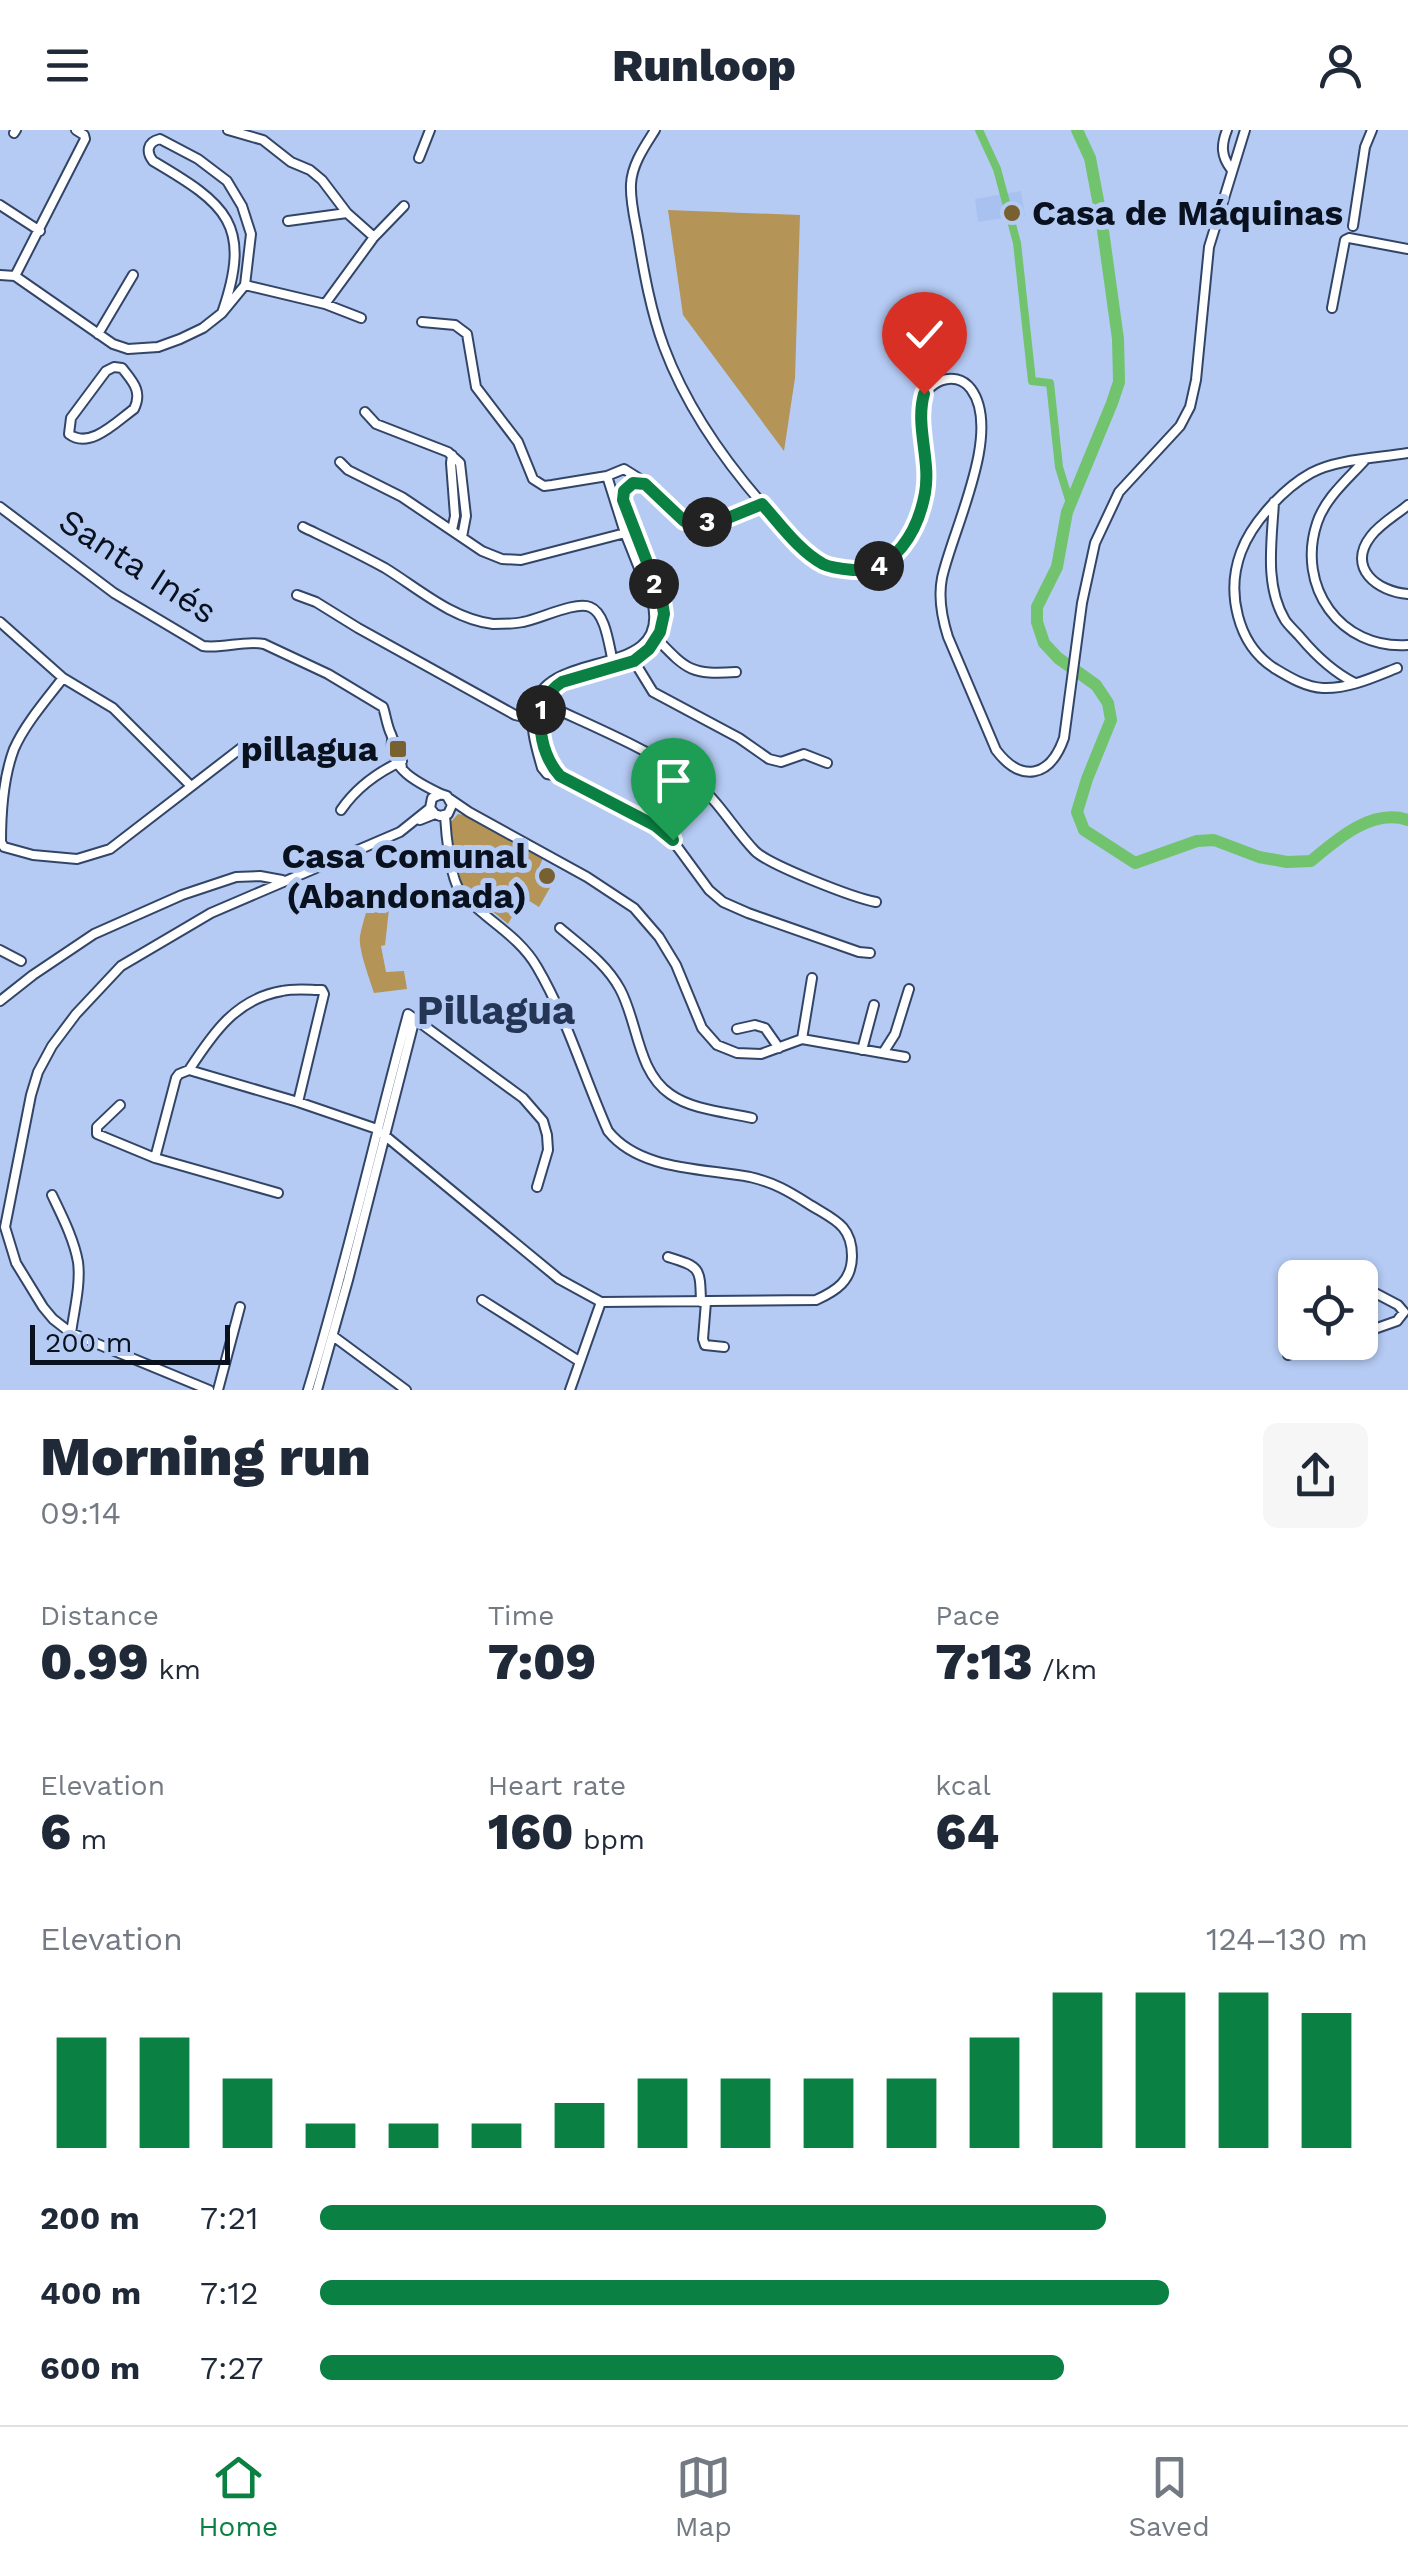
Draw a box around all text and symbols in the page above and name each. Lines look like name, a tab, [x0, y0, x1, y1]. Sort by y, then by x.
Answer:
icon: menu	[40, 38, 95, 93]
icon: person	[1313, 38, 1368, 93]
text: Runloop	[612, 39, 796, 92]
place label: Casa de Máquinas	[1032, 192, 1343, 234]
marker: Casa de Máquinas	[1001, 202, 1023, 224]
pin	[882, 292, 967, 395]
icon: check	[897, 307, 952, 362]
pin: 3	[682, 497, 732, 547]
street label: Santa Inés	[51, 500, 225, 632]
text: 3	[699, 505, 715, 538]
pin: 4	[854, 541, 904, 591]
text: 4	[870, 549, 888, 582]
pin: 2	[629, 559, 679, 609]
text: 2	[646, 567, 662, 600]
pin: 1	[516, 685, 566, 735]
text: 1	[535, 693, 547, 726]
place label: pillagua	[241, 728, 379, 770]
marker: pillagua	[387, 738, 409, 760]
pin	[631, 738, 716, 841]
icon: arrive	[646, 753, 701, 808]
place label: Casa Comunal (Abandonada)	[281, 835, 528, 917]
marker: Casa Comunal (Abandonada)	[536, 865, 558, 887]
district label: Pillagua	[417, 987, 575, 1034]
map controls	[1278, 1260, 1378, 1360]
button: locate	[1278, 1260, 1378, 1360]
scale bar	[30, 1320, 230, 1364]
text: 200 m	[45, 1326, 132, 1359]
button: share	[1263, 1423, 1368, 1528]
text: Morning run	[40, 1424, 371, 1488]
text: 09:14	[40, 1494, 121, 1532]
text: Distance	[40, 1599, 159, 1632]
text: Time	[488, 1599, 554, 1632]
text: Pace	[935, 1599, 1000, 1632]
text: 0.99	[40, 1632, 149, 1691]
text: 7:09	[488, 1632, 596, 1691]
text: 7:13	[935, 1632, 1033, 1691]
text: km	[149, 1653, 201, 1686]
text: /km	[1033, 1653, 1097, 1686]
text: Elevation	[40, 1769, 165, 1802]
text: Heart rate	[488, 1769, 626, 1802]
text: kcal	[935, 1769, 991, 1802]
text: 6	[40, 1802, 71, 1861]
text: 160	[488, 1802, 573, 1861]
text: 64	[935, 1802, 999, 1861]
text: m	[71, 1823, 107, 1856]
text: bpm	[573, 1823, 645, 1856]
text: Elevation	[40, 1920, 183, 1958]
text: 124–130 m	[1206, 1920, 1368, 1958]
text: 200 m	[40, 2199, 140, 2237]
text: 7:21	[200, 2199, 259, 2237]
text: 400 m	[40, 2274, 141, 2312]
text: 7:12	[200, 2274, 259, 2312]
text: 600 m	[40, 2349, 140, 2387]
text: 7:27	[200, 2349, 263, 2387]
tab: Home	[198, 2450, 278, 2543]
tab: Map	[675, 2450, 732, 2543]
tab: Saved	[1128, 2450, 1210, 2543]

